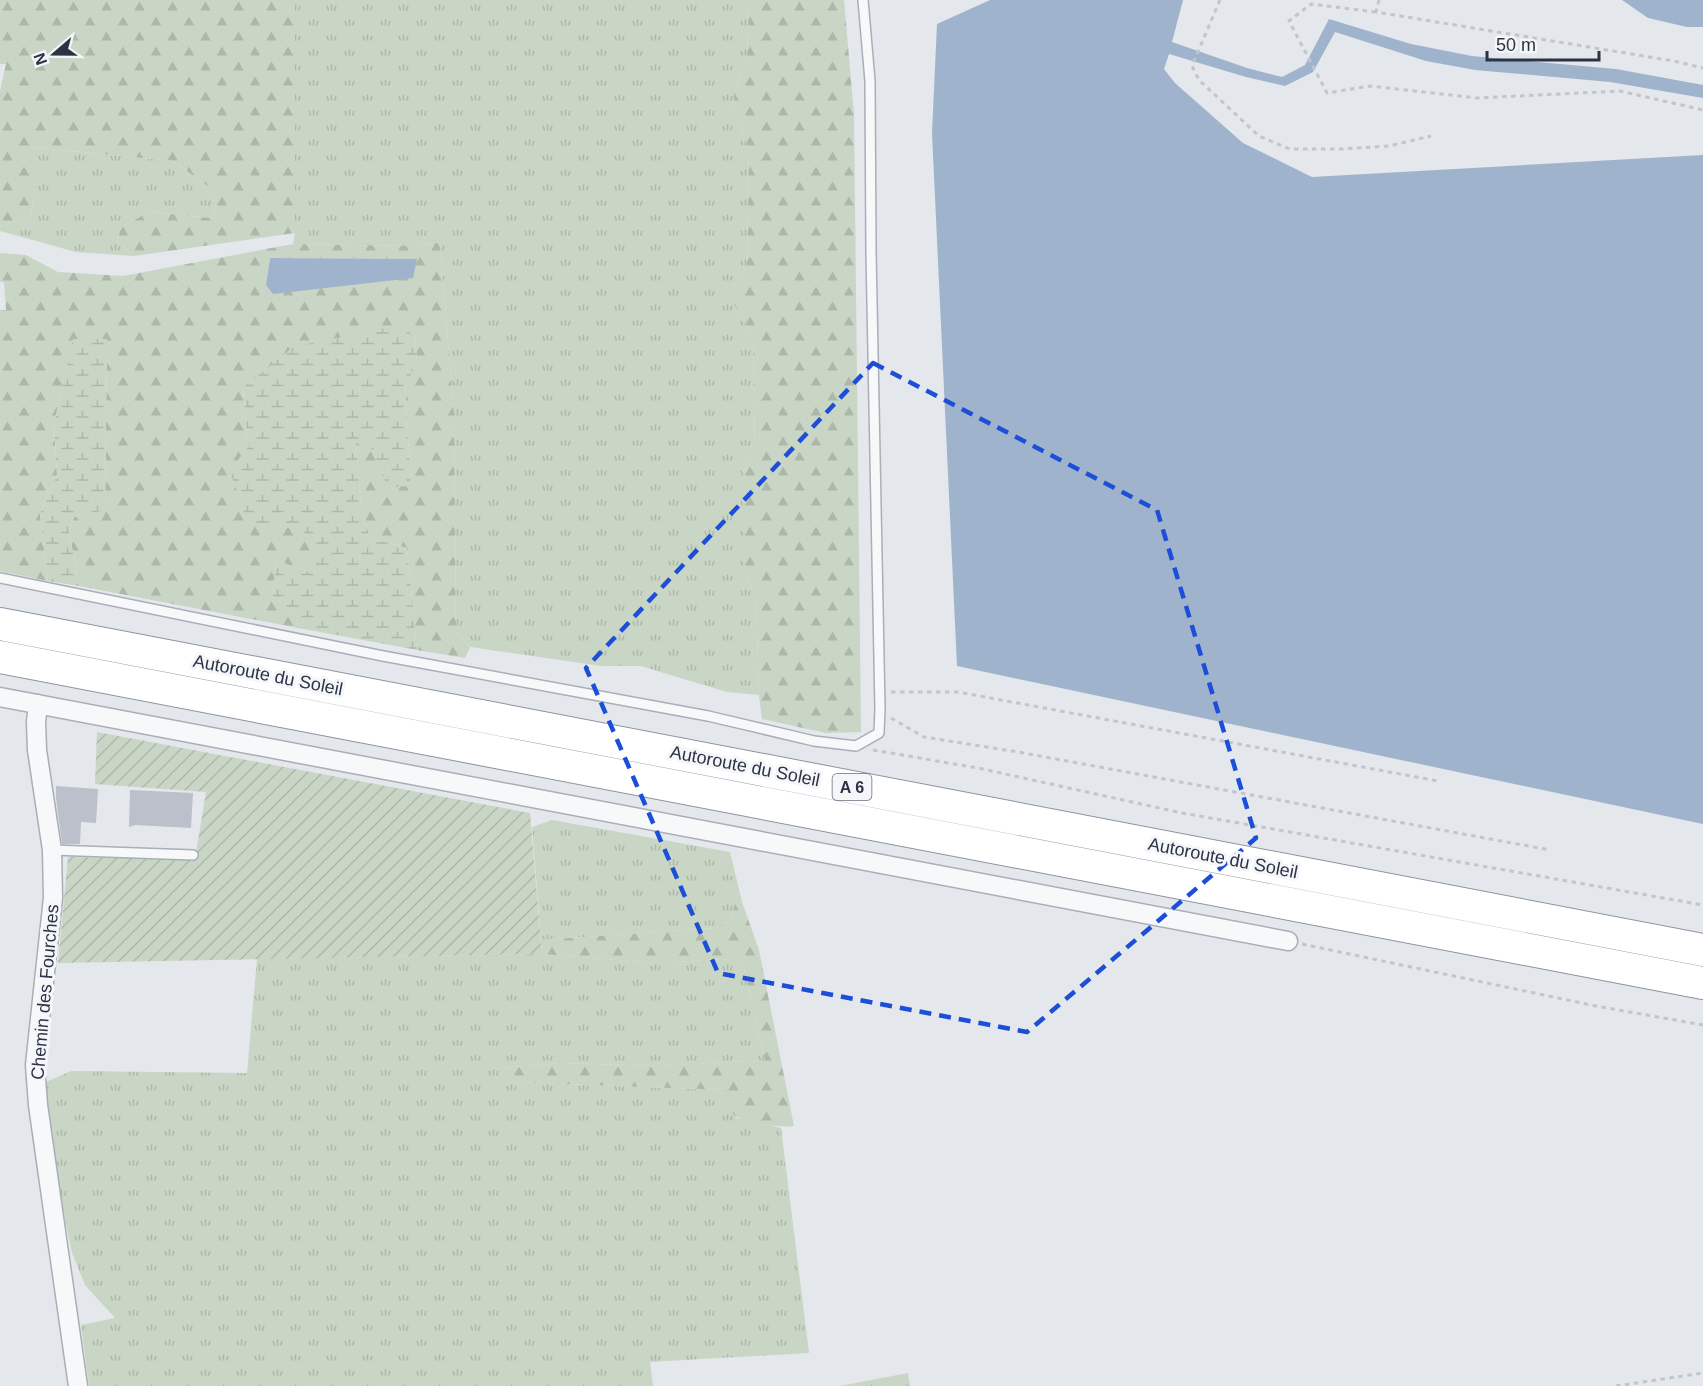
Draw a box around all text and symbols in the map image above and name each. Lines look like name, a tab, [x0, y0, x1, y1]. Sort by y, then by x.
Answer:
north arrow	[24, 24, 84, 84]
scale bar	[1487, 24, 1600, 62]
text: 50 m	[1496, 35, 1536, 55]
text: N	[30, 51, 50, 67]
street label: Autoroute du Soleil	[191, 651, 345, 699]
street label: Autoroute du Soleil	[668, 742, 822, 790]
road number: A 6	[832, 774, 872, 800]
street label: Autoroute du Soleil	[1146, 834, 1300, 882]
street label: Chemin des Fourches	[27, 903, 63, 1081]

